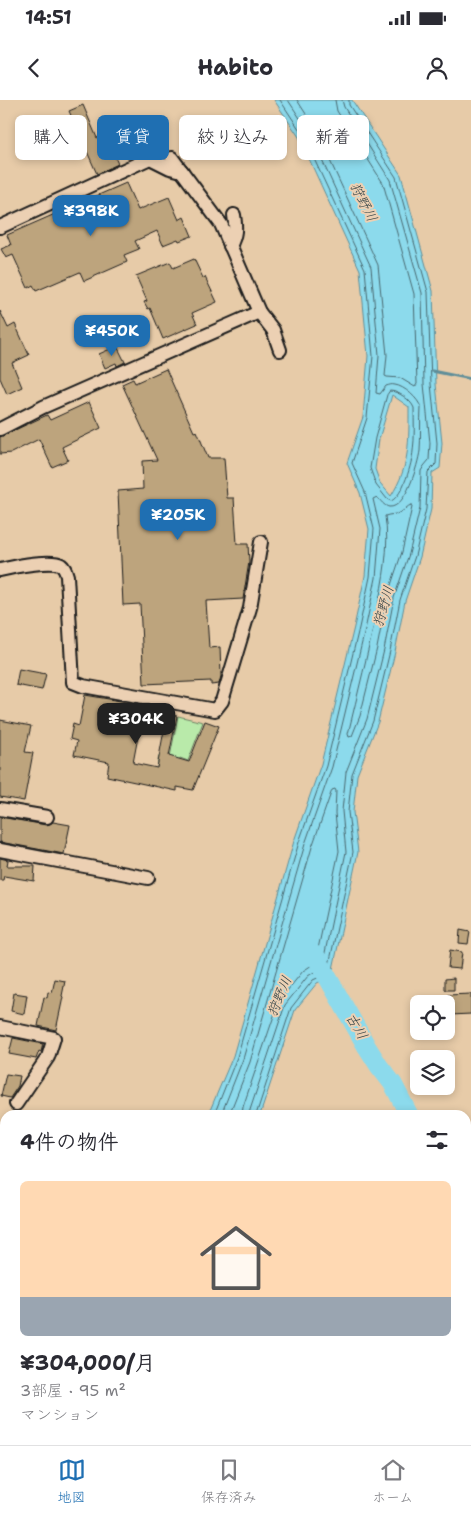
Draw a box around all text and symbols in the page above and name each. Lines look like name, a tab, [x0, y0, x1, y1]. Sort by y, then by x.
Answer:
text: 14:51	[25, 5, 72, 30]
text: Habito	[198, 53, 273, 82]
icon: back	[20, 54, 48, 82]
icon: person	[423, 54, 451, 82]
chip: 購入	[15, 115, 87, 160]
chip: 賃貸	[97, 115, 169, 160]
chip: 絞り込み	[179, 115, 287, 160]
chip: 新着	[297, 115, 369, 160]
water label: 狩野川	[346, 179, 382, 225]
pin: ¥398K	[56, 194, 126, 237]
text: ¥398K	[63, 200, 119, 221]
pin: ¥450K	[77, 314, 147, 357]
text: ¥450K	[85, 320, 139, 341]
pin: ¥205K	[143, 498, 213, 541]
text: ¥205K	[151, 504, 205, 525]
water label: 狩野川	[369, 583, 397, 629]
pin: ¥304K	[101, 702, 171, 745]
text: ¥304K	[108, 708, 164, 729]
water label: 狩野川	[263, 973, 295, 1019]
map controls	[410, 995, 455, 1095]
button: locate	[410, 995, 455, 1040]
water label: 古川	[342, 1009, 372, 1043]
button: layers	[410, 1050, 455, 1095]
icon: filters	[423, 1126, 451, 1154]
text: 4件の物件	[20, 1128, 119, 1156]
icon: home	[191, 1213, 281, 1303]
text: ¥304,000/月	[20, 1349, 156, 1377]
text: 3部屋 · 95 m²	[20, 1380, 126, 1401]
text: マンション	[20, 1404, 99, 1425]
tab: 地図	[58, 1456, 86, 1506]
tab: 保存済み	[201, 1456, 257, 1506]
tab: ホーム	[372, 1456, 413, 1506]

